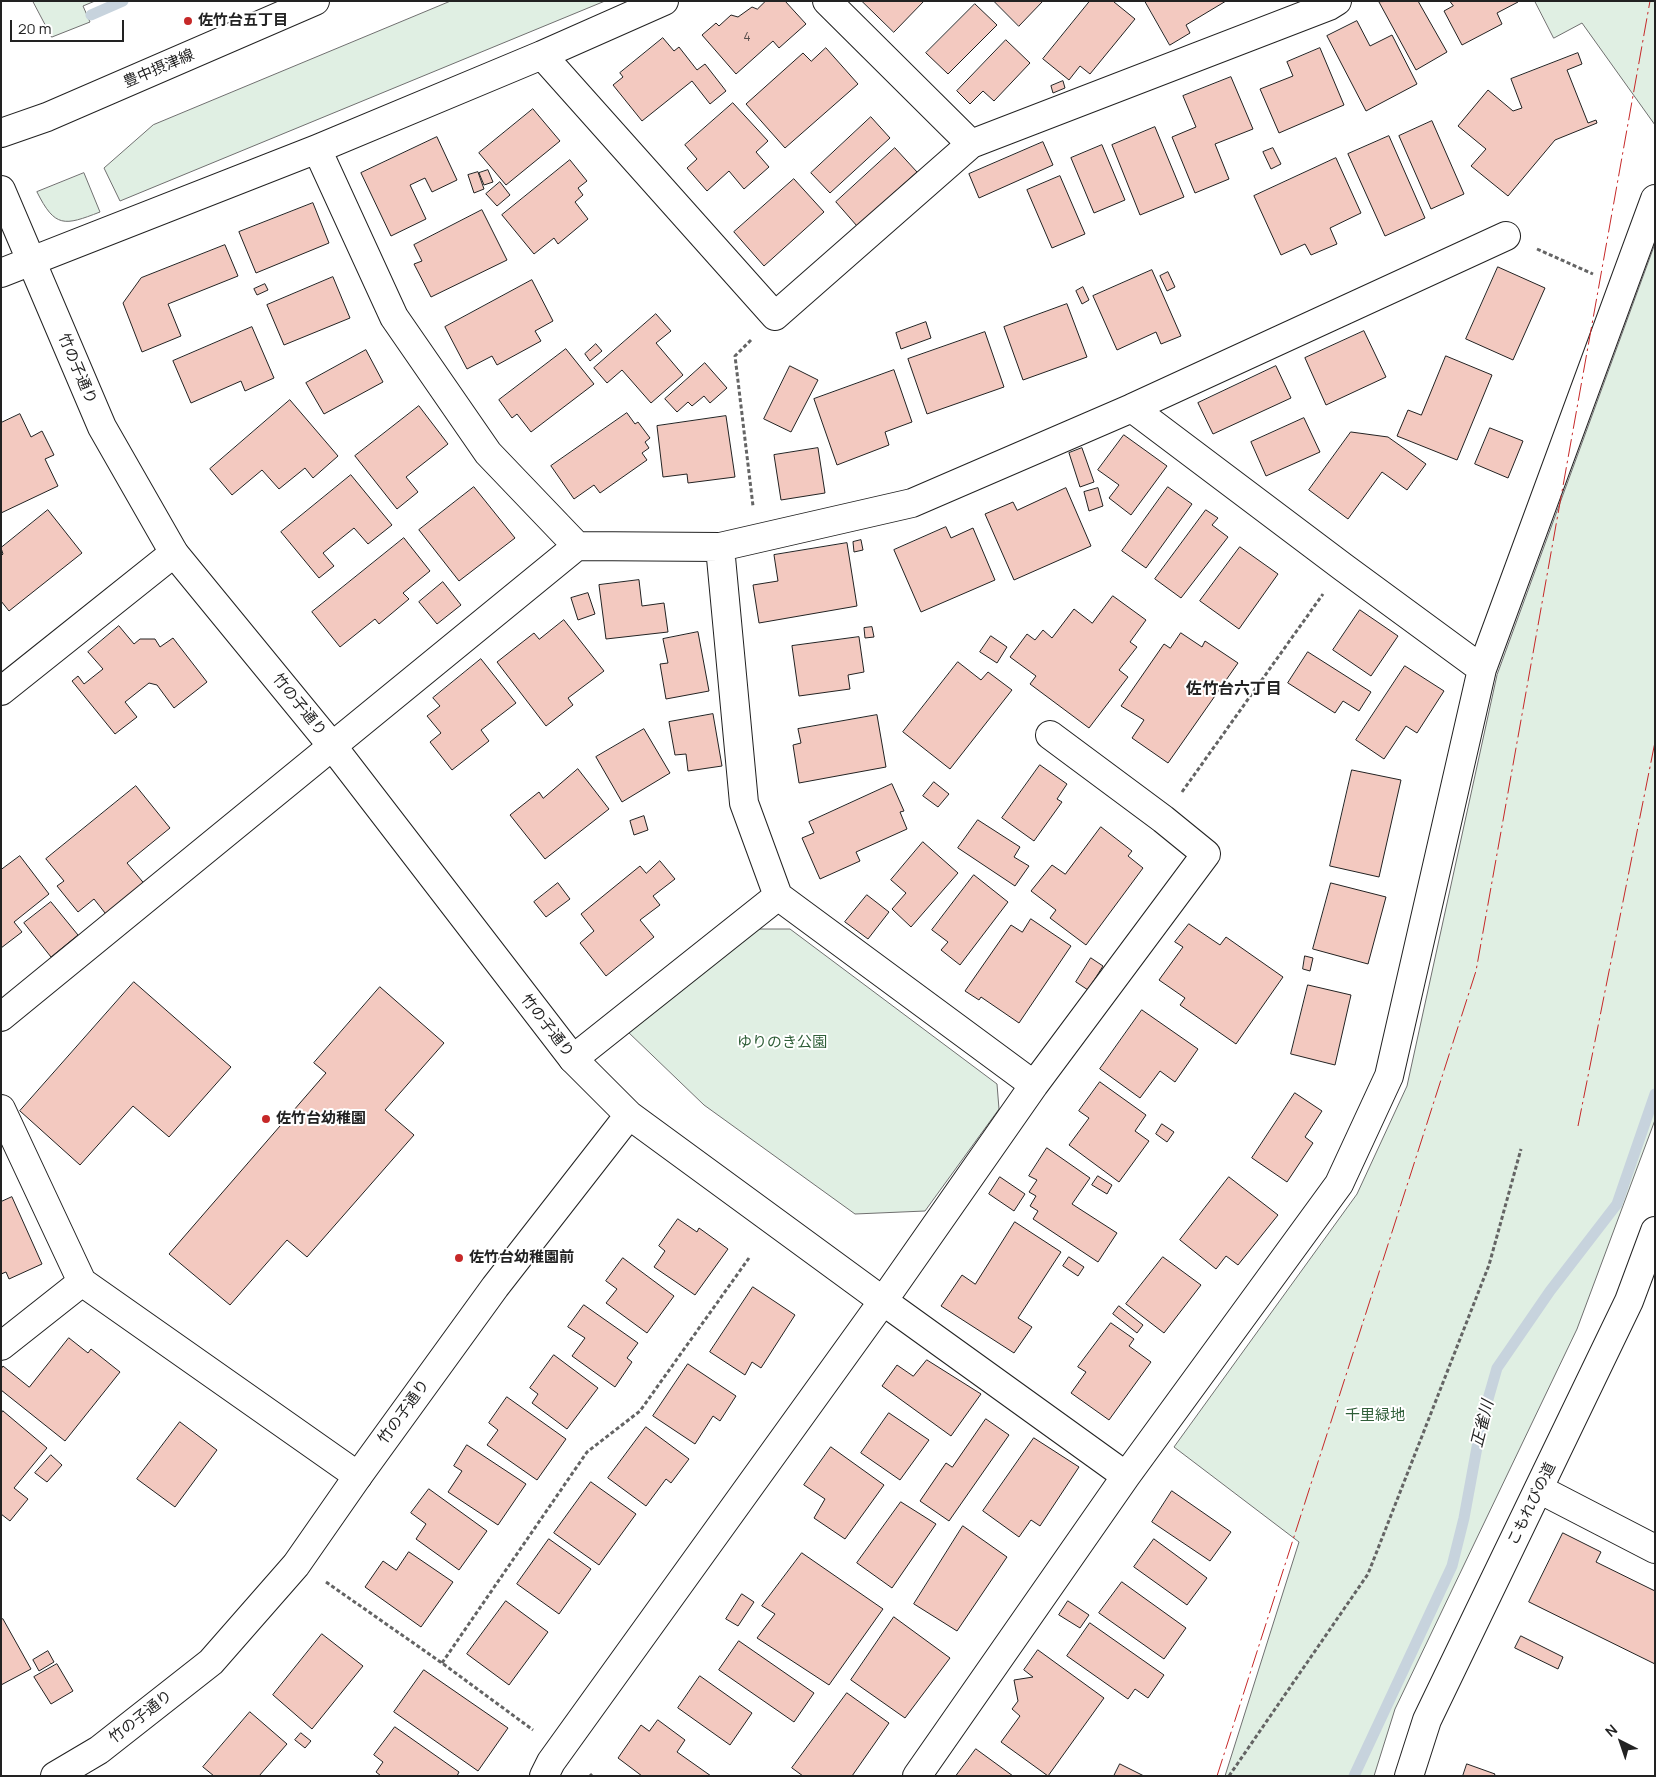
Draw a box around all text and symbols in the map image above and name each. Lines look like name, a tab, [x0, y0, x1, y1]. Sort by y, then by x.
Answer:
scale bar	[12, 10, 126, 42]
place label: 佐竹台五丁目	[198, 12, 288, 30]
marker: 佐竹台五丁目	[182, 15, 194, 27]
text: 20 m	[18, 18, 51, 39]
house number: 4	[743, 31, 751, 45]
street label: 豊中摂津線	[121, 46, 197, 92]
street label: 竹の子通り	[54, 331, 100, 407]
street label: 竹の子通り	[268, 670, 330, 740]
district label: 佐竹台六丁目	[1186, 680, 1282, 700]
street label: 竹の子通り	[517, 991, 577, 1061]
park label: ゆりのき公園	[737, 1034, 827, 1052]
place label: 佐竹台幼稚園	[276, 1110, 366, 1128]
marker: 佐竹台幼稚園	[260, 1113, 272, 1125]
place label: 佐竹台幼稚園前	[469, 1249, 574, 1267]
marker: 佐竹台幼稚園前	[453, 1252, 465, 1264]
street label: 竹の子通り	[375, 1376, 433, 1448]
water label: 正雀川	[1468, 1398, 1498, 1450]
park label: 千里緑地	[1345, 1407, 1405, 1425]
street label: こもれびの道	[1504, 1460, 1560, 1548]
street label: 竹の子通り	[106, 1687, 176, 1747]
north arrow	[1596, 1717, 1646, 1767]
text: N	[1601, 1720, 1621, 1741]

